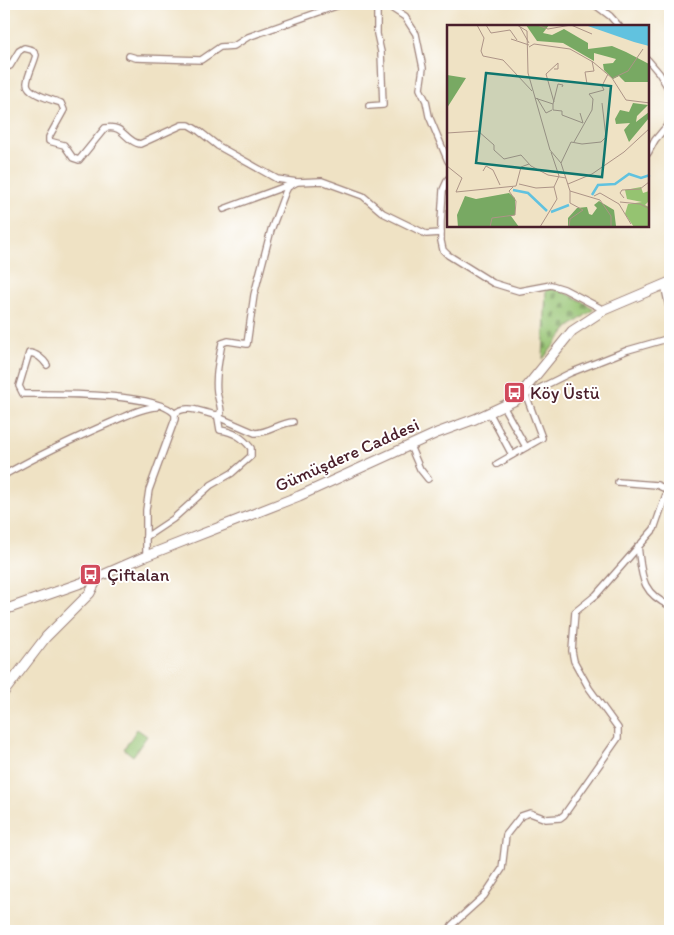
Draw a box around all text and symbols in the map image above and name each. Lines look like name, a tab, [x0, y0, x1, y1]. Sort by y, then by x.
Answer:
inset map	[447, 25, 649, 228]
bus stop icon: Köy Üstü	[502, 381, 526, 405]
place label: Köy Üstü	[530, 382, 600, 404]
street label: Gümüşdere Caddesi	[272, 413, 422, 497]
bus stop icon: Çiftalan	[79, 563, 103, 587]
place label: Çiftalan	[107, 564, 170, 586]

